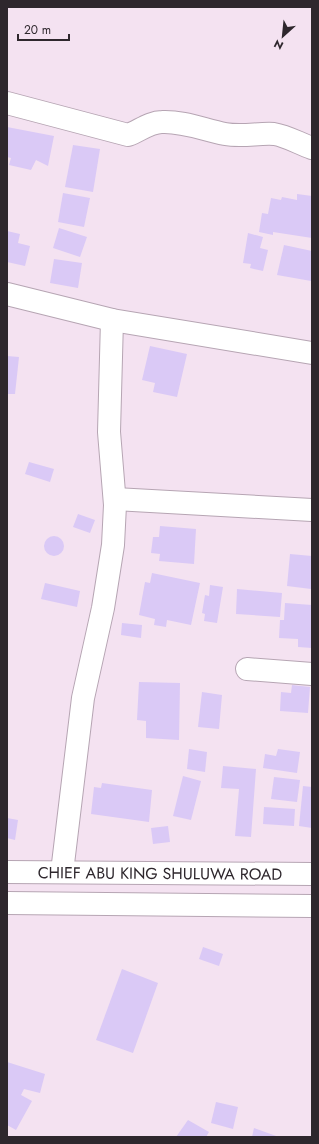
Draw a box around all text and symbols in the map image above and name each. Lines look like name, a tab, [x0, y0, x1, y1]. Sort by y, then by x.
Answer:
scale bar	[18, 16, 69, 42]
north arrow	[263, 16, 303, 56]
text: 20 m	[24, 21, 51, 39]
text: N	[271, 36, 286, 54]
street label: CHIEF ABU KING SHULUWA ROAD	[38, 861, 282, 886]

